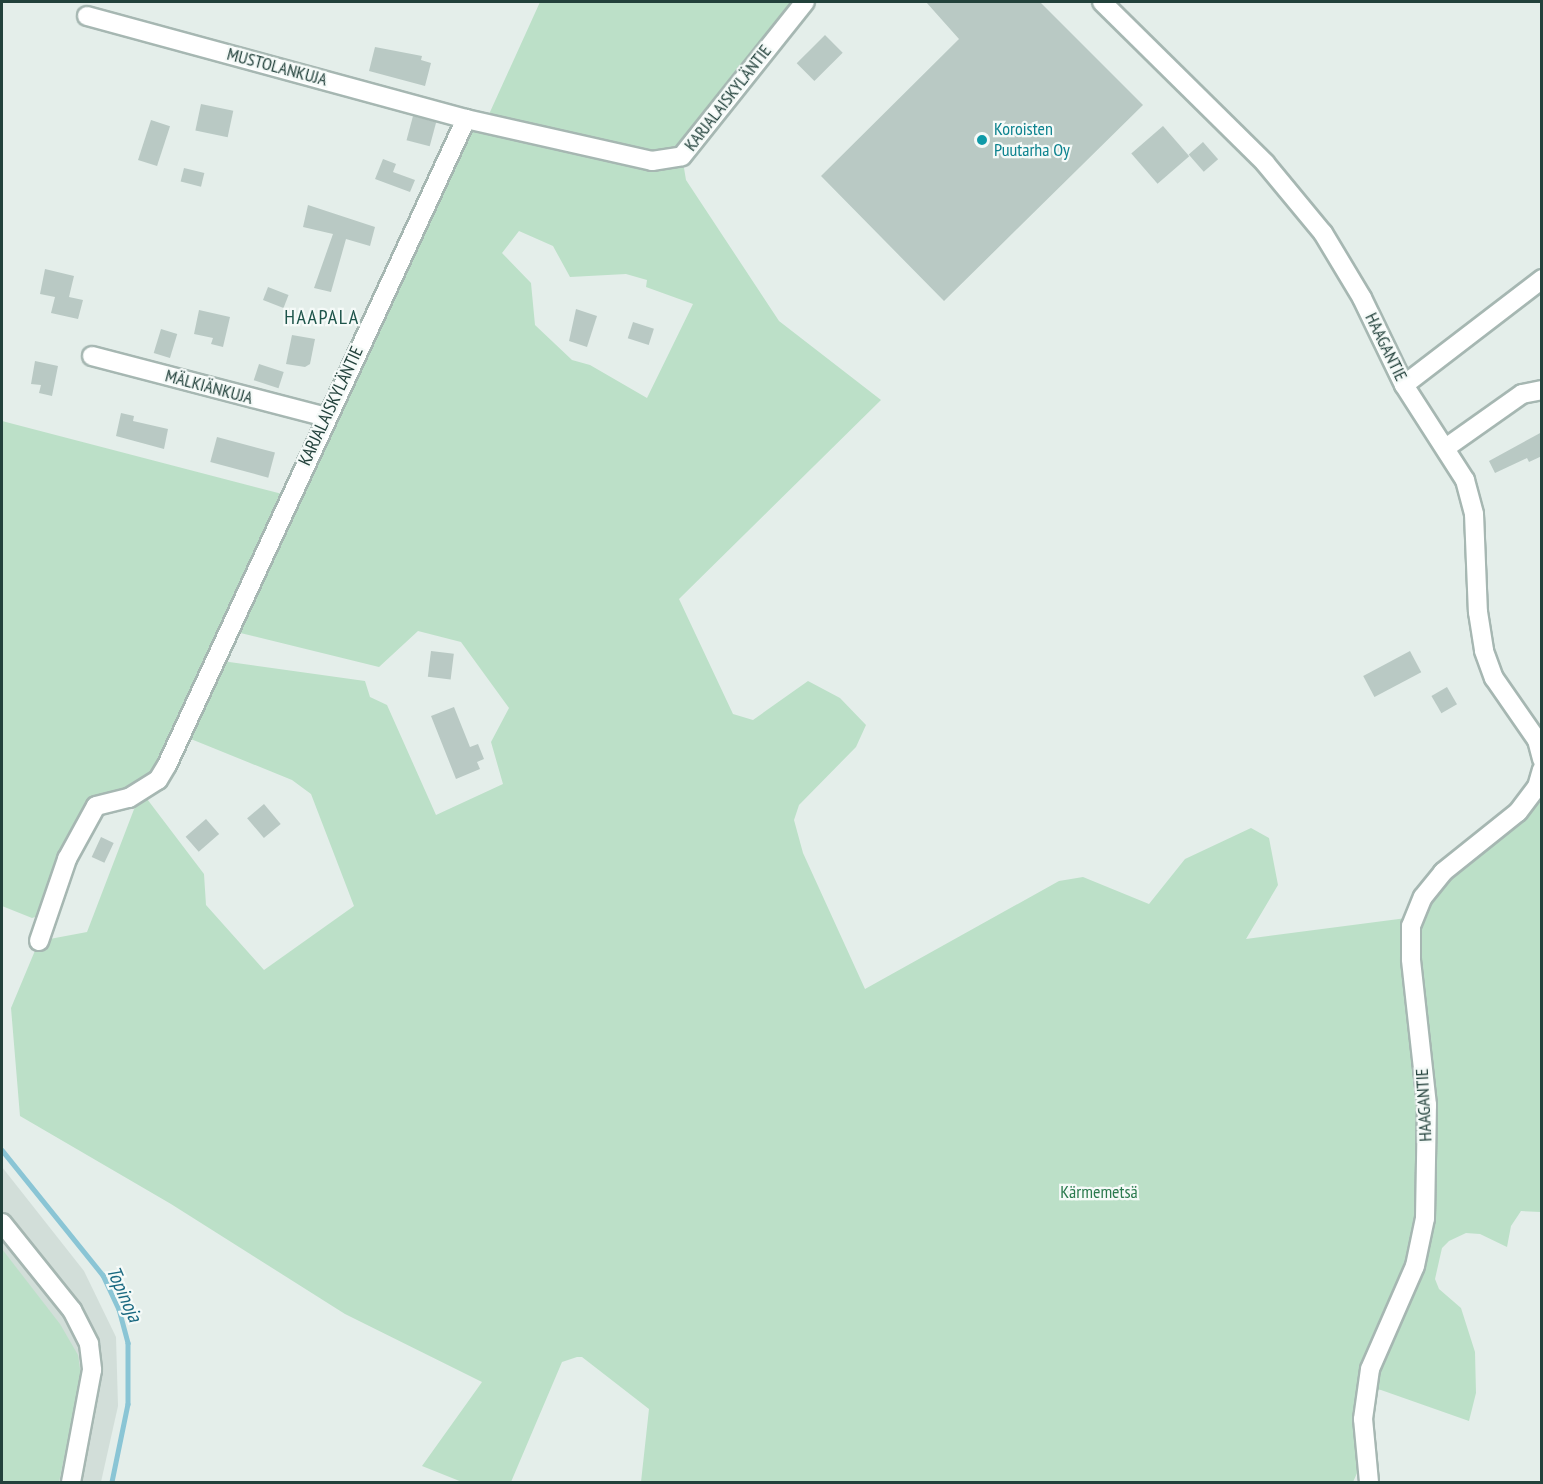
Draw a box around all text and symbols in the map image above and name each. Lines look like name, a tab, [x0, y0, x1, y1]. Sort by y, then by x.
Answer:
street label: KARJALAISKYLÄNTIE	[680, 41, 776, 155]
street label: MUSTOLANKUJA	[225, 43, 329, 91]
place label: Koroisten Puutarha Oy	[994, 119, 1070, 162]
marker: Koroisten Puutarha Oy	[975, 133, 989, 147]
district label: HAAPALA	[284, 305, 360, 329]
street label: HAAGANTIE	[1360, 309, 1412, 385]
street label: KARJALAISKYLÄNTIE	[294, 343, 368, 469]
street label: MÄLKIÄNKUJA	[163, 365, 255, 409]
street label: HAAGANTIE	[1411, 1068, 1437, 1142]
park label: Kärmemetsä	[1060, 1181, 1138, 1203]
water label: Topinoja	[101, 1262, 147, 1326]

